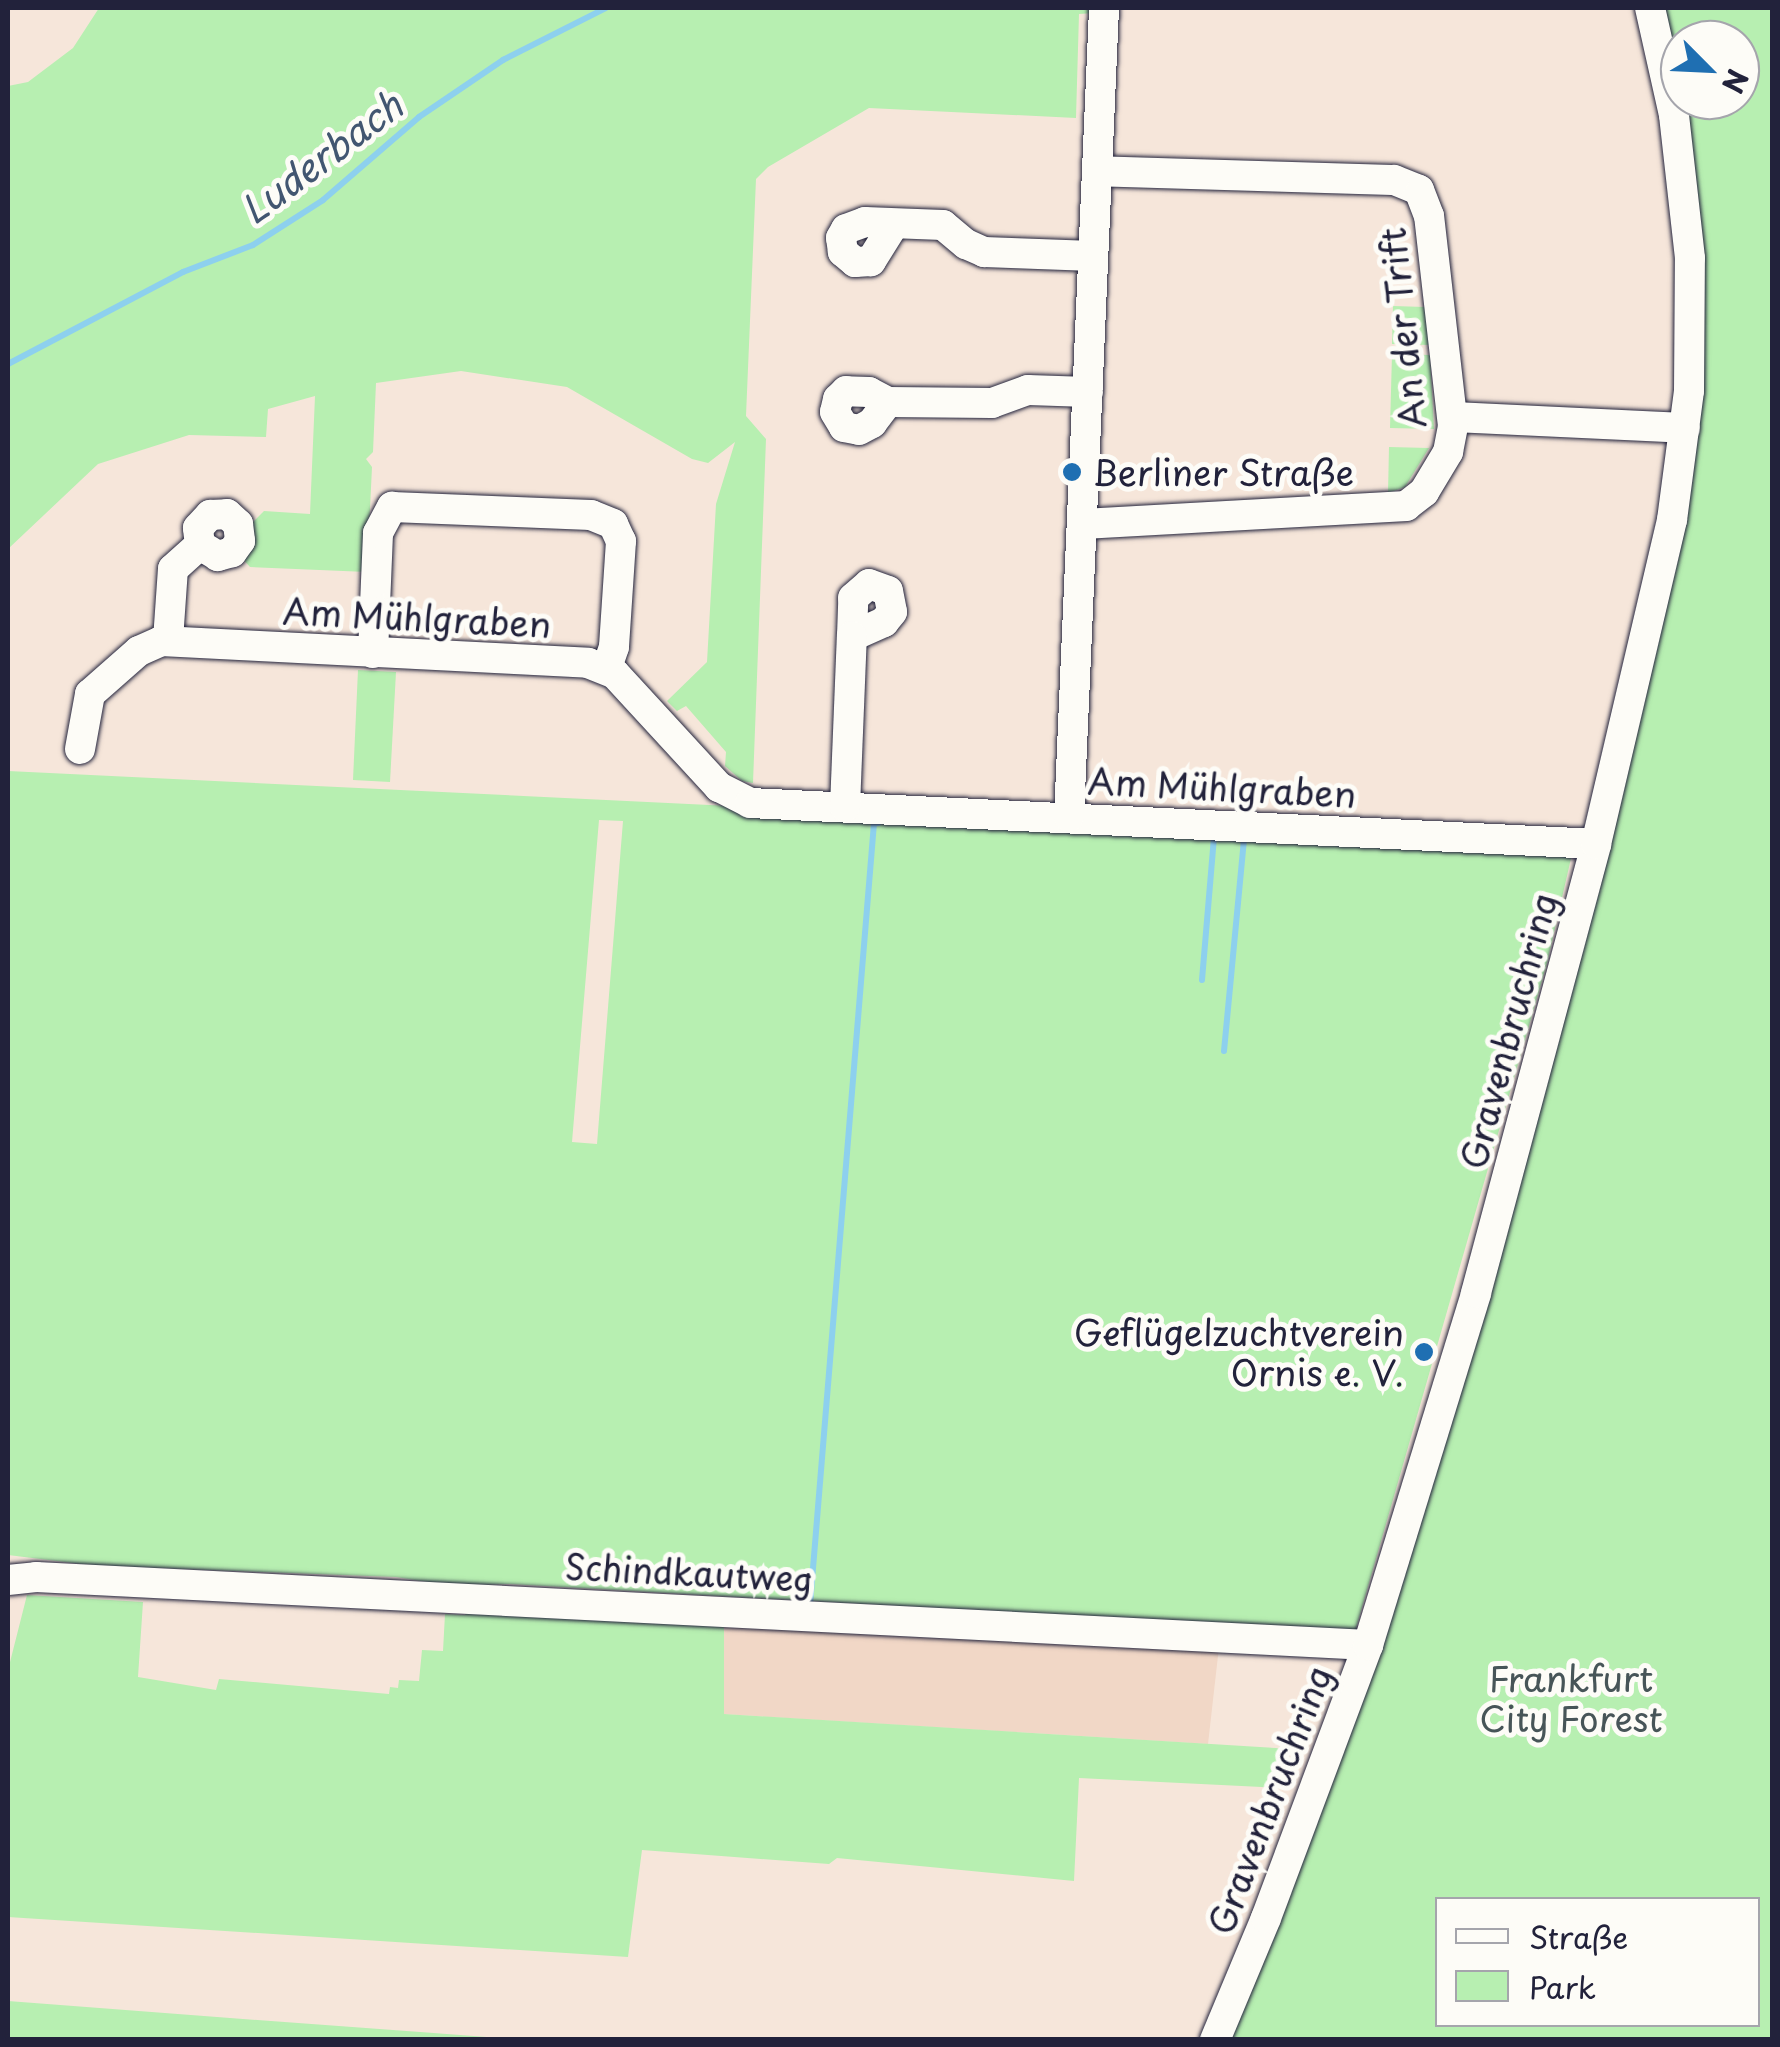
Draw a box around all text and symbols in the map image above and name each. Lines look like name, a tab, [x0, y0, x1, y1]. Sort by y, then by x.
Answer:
north arrow	[1660, 20, 1760, 120]
text: N	[1712, 63, 1760, 100]
water label: Luderbach	[231, 82, 411, 232]
street label: An der Trift	[1371, 227, 1433, 429]
place label: Berliner Straße	[1092, 451, 1356, 493]
marker: Berliner Straße	[1061, 461, 1083, 483]
street label: Am Mühlgraben	[281, 589, 553, 645]
street label: Am Mühlgraben	[1086, 759, 1358, 815]
street label: Gravenbruchring	[1451, 889, 1565, 1173]
place label: Geflügelzuchtverein Ornis e. V.	[1074, 1311, 1404, 1393]
marker: Geflügelzuchtverein Ornis e. V.	[1413, 1341, 1435, 1363]
street label: Schindkautweg	[564, 1545, 814, 1599]
park label: Frankfurt City Forest	[1478, 1657, 1664, 1739]
street label: Gravenbruchring	[1199, 1660, 1339, 1940]
legend	[1435, 1897, 1760, 2027]
text: Straße	[1529, 1914, 1628, 1959]
text: Park	[1529, 1964, 1596, 2009]

